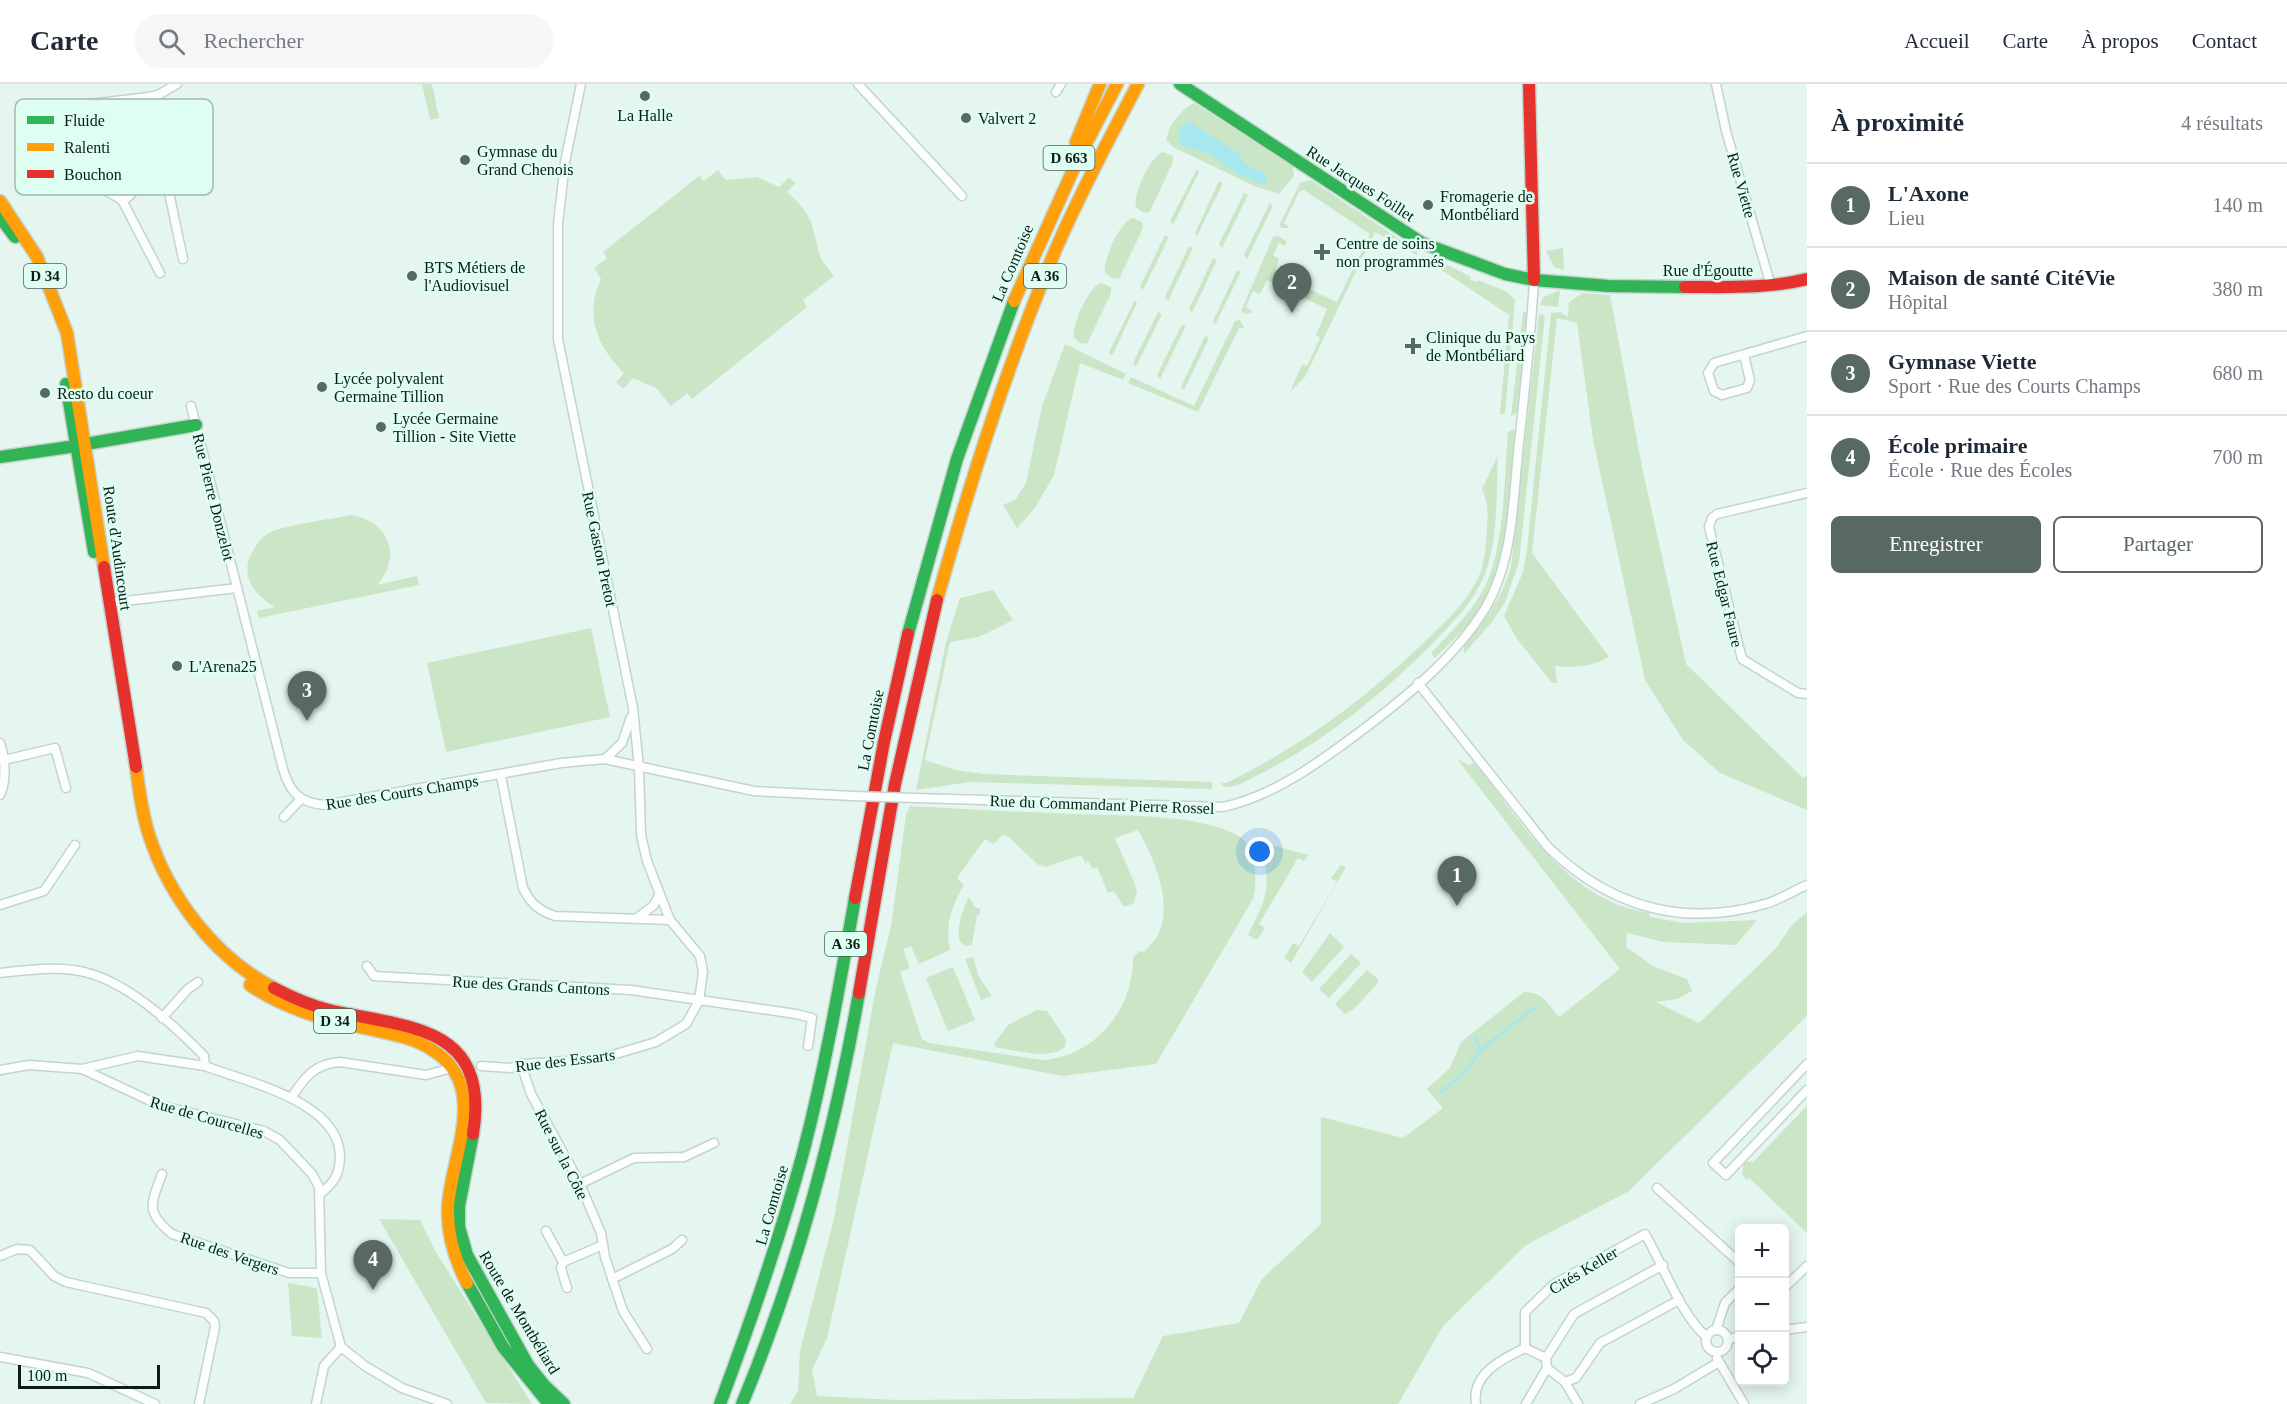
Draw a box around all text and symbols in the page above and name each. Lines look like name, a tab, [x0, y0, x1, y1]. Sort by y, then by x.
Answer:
search box	[134, 14, 554, 68]
text: Carte	[30, 25, 98, 56]
icon: search	[155, 25, 188, 58]
text: Rechercher	[203, 28, 304, 53]
text: Accueil	[1904, 29, 1970, 53]
text: Carte	[2003, 29, 2048, 53]
text: À propos	[2081, 29, 2159, 53]
text: Contact	[2192, 29, 2257, 53]
marker: La Halle	[638, 89, 652, 103]
legend	[15, 99, 213, 195]
place label: La Halle	[617, 107, 673, 124]
text: À proximité	[1831, 108, 1964, 137]
place label: Valvert 2	[978, 110, 1036, 127]
marker: Valvert 2	[959, 111, 973, 125]
text: Fluide	[64, 112, 105, 129]
text: 4 résultats	[2181, 112, 2263, 134]
text: Ralenti	[64, 139, 111, 156]
street label: Rue Jacques Foillet	[1303, 142, 1418, 226]
place label: Gymnase du Grand Chenois	[477, 143, 573, 178]
road number: D 663	[1044, 146, 1094, 170]
street label: Rue Viette	[1724, 150, 1759, 220]
marker: Gymnase du Grand Chenois	[458, 153, 472, 167]
text: Bouchon	[64, 166, 122, 183]
text: L'Axone	[1888, 181, 1969, 206]
place label: Fromagerie de Montbéliard	[1440, 188, 1533, 223]
text: 1	[1846, 194, 1856, 216]
text: 140 m	[2212, 194, 2263, 216]
marker: Fromagerie de Montbéliard	[1421, 198, 1435, 212]
text: Lieu	[1888, 207, 1925, 229]
street label: La Comtoise	[989, 222, 1036, 304]
place label: Centre de soins non programmés	[1336, 235, 1444, 271]
marker: Centre de soins non programmés	[1313, 243, 1331, 261]
place label: BTS Métiers de l'Audiovisuel	[424, 259, 525, 294]
street label: Rue d'Égoutte	[1663, 261, 1753, 280]
road number: D 34	[24, 264, 66, 288]
road number: A 36	[1024, 264, 1066, 288]
pin: 2	[1272, 264, 1312, 313]
text: Maison de santé CitéVie	[1888, 265, 2115, 290]
marker: BTS Métiers de l'Audiovisuel	[405, 269, 419, 283]
text: 2	[1846, 278, 1856, 300]
text: 380 m	[2212, 278, 2263, 300]
text: Hôpital	[1888, 291, 1948, 313]
place label: Clinique du Pays de Montbéliard	[1426, 329, 1535, 364]
marker: Clinique du Pays de Montbéliard	[1404, 337, 1422, 355]
text: Gymnase Viette	[1888, 349, 2036, 374]
text: 3	[1846, 362, 1856, 384]
text: 680 m	[2212, 362, 2263, 384]
place label: Lycée polyvalent Germaine Tillion	[334, 370, 444, 405]
text: Sport · Rue des Courts Champs	[1888, 375, 2141, 397]
marker: Lycée polyvalent Germaine Tillion	[315, 380, 329, 394]
place label: Resto du coeur	[57, 385, 154, 402]
marker: Resto du coeur	[38, 386, 52, 400]
place label: Lycée Germaine Tillion - Site Viette	[393, 410, 516, 445]
marker: Lycée Germaine Tillion - Site Viette	[374, 420, 388, 434]
street label: Rue Pierre Donzelot	[189, 432, 238, 563]
text: École primaire	[1888, 433, 2028, 458]
text: 4	[1846, 446, 1856, 468]
text: 700 m	[2212, 446, 2263, 468]
text: École · Rue des Écoles	[1888, 459, 2072, 481]
street label: Route d'Audincourt	[100, 485, 135, 612]
street label: Rue Gaston Pretot	[579, 490, 620, 609]
button: Enregistrer	[1831, 516, 2041, 573]
button: Partager	[2053, 516, 2263, 573]
street label: Rue Edgar Faure	[1702, 539, 1746, 649]
place label: L'Arena25	[189, 658, 257, 675]
marker: L'Arena25	[170, 659, 184, 673]
pin: 3	[288, 672, 326, 721]
street label: La Comtoise	[854, 688, 887, 772]
street label: Rue des Courts Champs	[325, 772, 480, 814]
street label: Rue du Commandant Pierre Rossel	[989, 792, 1215, 817]
your location	[1245, 837, 1274, 866]
pin: 1	[1438, 856, 1476, 906]
road number: A 36	[825, 932, 867, 956]
street label: Rue des Grands Cantons	[452, 973, 610, 998]
road number: D 34	[314, 1009, 356, 1033]
street label: Rue des Essarts	[514, 1046, 616, 1075]
street label: Rue de Courcelles	[148, 1093, 266, 1142]
street label: Rue sur la Côte	[531, 1106, 592, 1202]
street label: La Comtoise	[752, 1163, 791, 1247]
map controls	[1735, 1224, 1789, 1386]
button: +	[1735, 1224, 1789, 1278]
street label: Rue des Vergers	[178, 1229, 281, 1279]
pin: 4	[354, 1240, 392, 1290]
street label: Cités Keller	[1546, 1243, 1621, 1298]
street label: Route de Montbéliard	[476, 1248, 563, 1377]
button: −	[1735, 1278, 1789, 1332]
button: locate	[1735, 1332, 1789, 1386]
scale bar	[18, 1362, 160, 1390]
text: 100 m	[27, 1367, 67, 1384]

